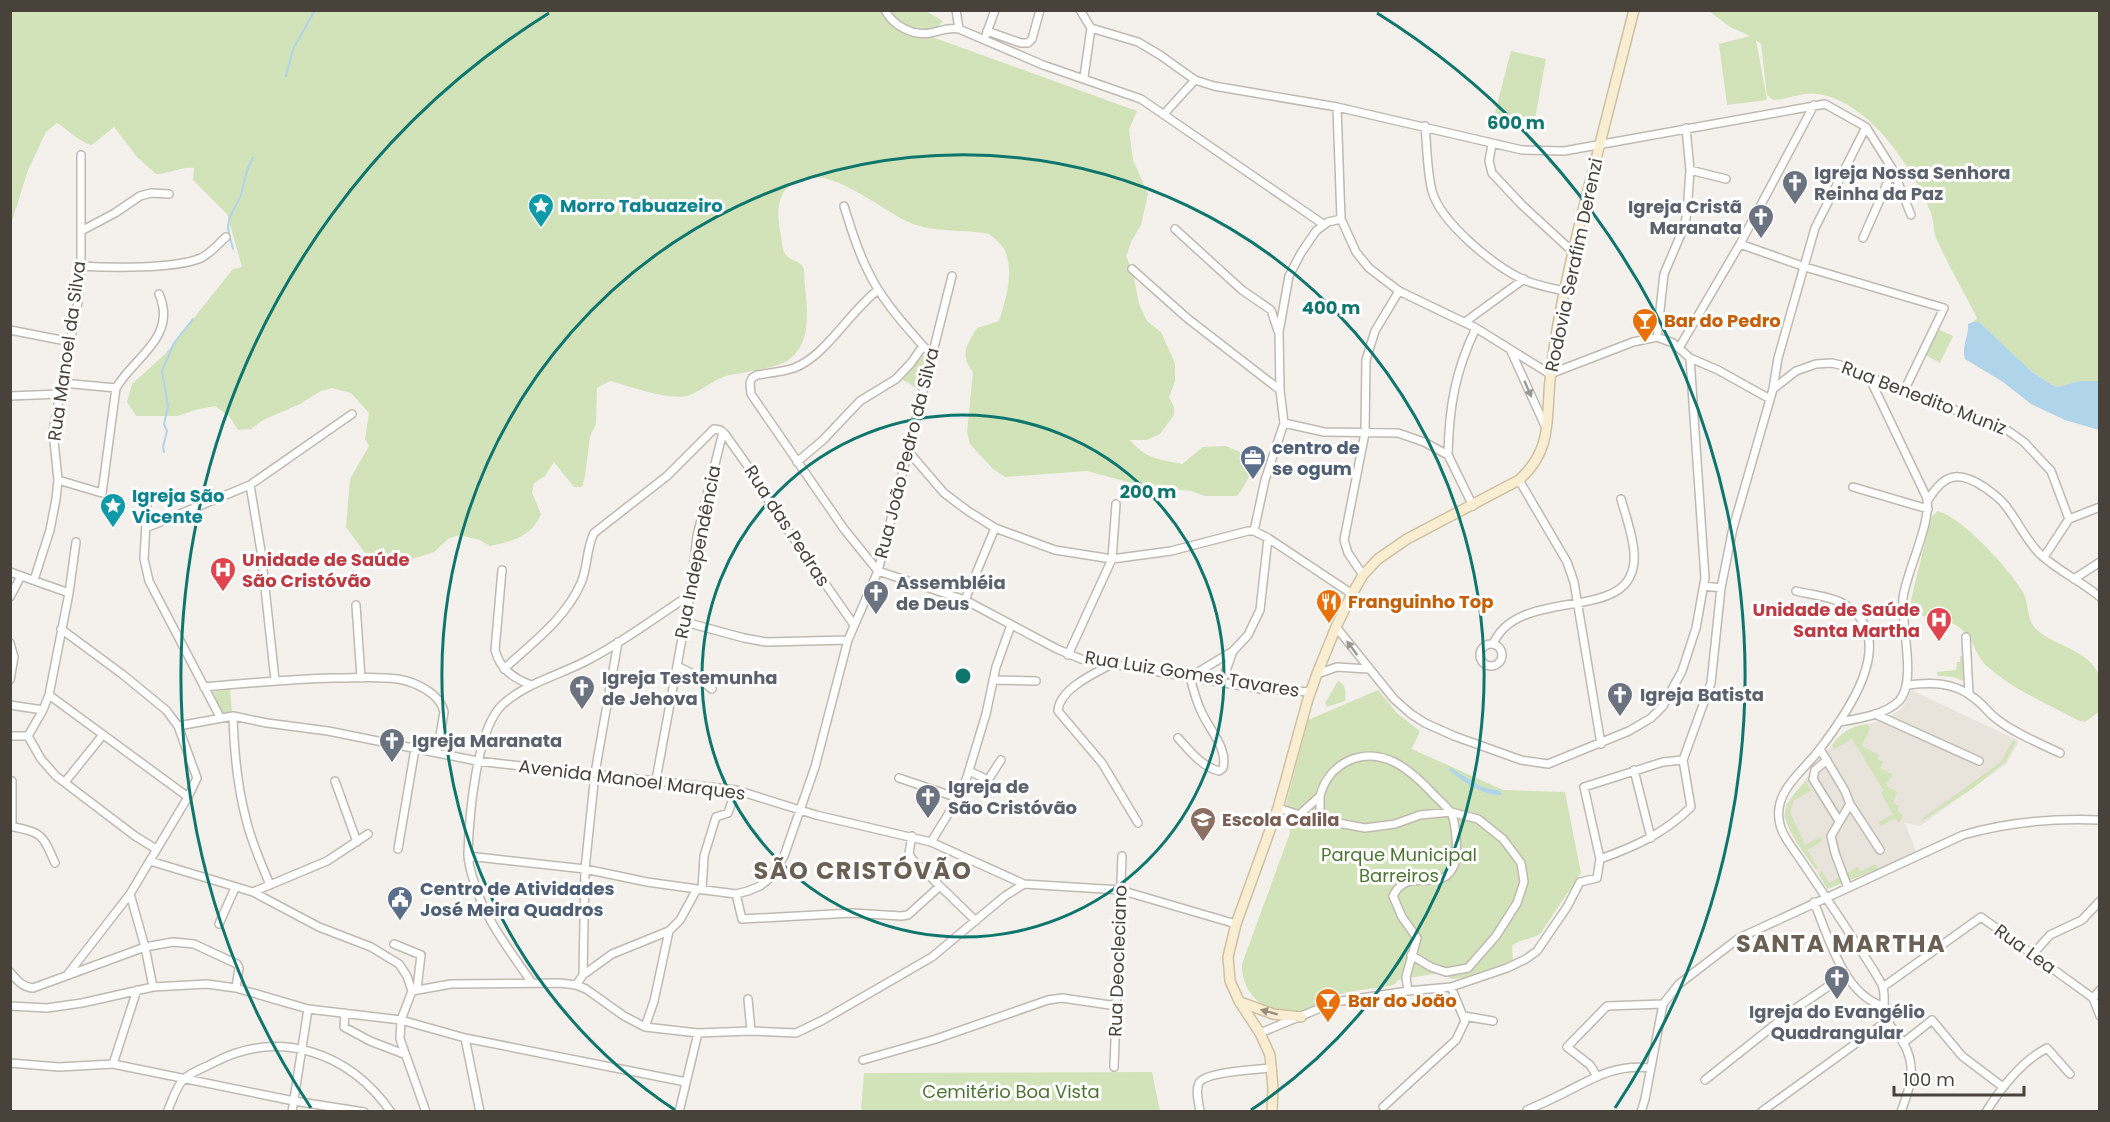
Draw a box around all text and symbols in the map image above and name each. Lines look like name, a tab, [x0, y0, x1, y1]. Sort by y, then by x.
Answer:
text: 600 m	[1487, 110, 1545, 135]
street label: Rodovia Serafim Derenzi	[1539, 156, 1608, 374]
place label: Igreja Nossa Senhora Reinha da Paz	[1814, 160, 2011, 206]
church icon: Igreja Nossa Senhora Reinha da Paz	[1780, 168, 1810, 206]
place icon: Morro Tabuazeiro	[526, 191, 556, 229]
place label: Morro Tabuazeiro	[560, 193, 723, 218]
place label: Igreja Cristã Maranata	[1628, 194, 1742, 240]
church icon: Igreja Cristã Maranata	[1746, 202, 1776, 240]
street label: Rua Manoel da Silva	[42, 259, 92, 442]
text: 400 m	[1302, 295, 1360, 320]
bar icon: Bar do Pedro	[1630, 306, 1660, 344]
place label: Bar do Pedro	[1664, 308, 1781, 333]
street label: Rua João Pedro da Silva	[868, 345, 945, 561]
street label: Rua Benedito Muniz	[1838, 355, 2010, 441]
one-way arrow	[1523, 381, 1533, 399]
place label: centro de se ogum	[1272, 435, 1360, 481]
office icon: centro de se ogum	[1238, 443, 1268, 481]
street label: Rua das Pedras	[739, 460, 836, 591]
street label: Rua Independência	[668, 463, 727, 641]
text: 200 m	[1120, 479, 1176, 504]
place label: Igreja São Vicente	[132, 483, 224, 529]
place icon: Igreja São Vicente	[98, 491, 128, 529]
place label: Unidade de Saúde São Cristóvão	[242, 547, 410, 593]
hospital icon: Unidade de Saúde São Cristóvão	[208, 555, 238, 593]
place label: Assembléia de Deus	[896, 570, 1006, 616]
church icon: Assembléia de Deus	[861, 578, 891, 616]
restaurant icon: Franguinho Top	[1314, 587, 1344, 625]
place label: Franguinho Top	[1348, 589, 1493, 614]
place label: Unidade de Saúde Santa Martha	[1752, 597, 1920, 643]
hospital icon: Unidade de Saúde Santa Martha	[1924, 605, 1954, 643]
one-way arrow	[1345, 640, 1358, 656]
street label: Rua Luiz Gomes Tavares	[1083, 644, 1301, 703]
place label: Igreja Testemunha de Jehova	[602, 665, 778, 711]
centre of rings	[953, 666, 973, 686]
church icon: Igreja Testemunha de Jehova	[567, 673, 597, 711]
church icon: Igreja Batista	[1605, 680, 1635, 718]
place label: Igreja Batista	[1640, 682, 1764, 707]
church icon: Igreja Maranata	[377, 726, 407, 764]
place label: Igreja Maranata	[412, 728, 562, 753]
street label: Avenida Manoel Marques	[517, 753, 747, 806]
place label: Igreja de São Cristóvão	[948, 774, 1077, 820]
church icon: Igreja de São Cristóvão	[913, 782, 943, 820]
school or university icon: Escola Calila	[1188, 805, 1218, 843]
place label: Escola Calila	[1222, 807, 1340, 832]
park label: Parque Municipal Barreiros	[1321, 842, 1477, 888]
district label: SÃO CRISTÓVÃO	[754, 854, 972, 887]
place label: Centro de Atividades José Meira Quadros	[420, 876, 615, 922]
public building icon: Centro de Atividades José Meira Quadros	[385, 884, 415, 922]
street label: Rua Deocleciano	[1102, 885, 1133, 1037]
street label: Rua Lea	[1989, 918, 2061, 979]
district label: SANTA MARTHA	[1736, 927, 1946, 960]
church icon: Igreja do Evangélio Quadrangular	[1822, 963, 1852, 1001]
bar icon: Bar do João	[1313, 986, 1343, 1024]
place label: Bar do João	[1348, 988, 1457, 1013]
place label: Igreja do Evangélio Quadrangular	[1749, 999, 1925, 1045]
one-way arrow	[1260, 1007, 1278, 1017]
scale bar	[1894, 1059, 2024, 1097]
text: 100 m	[1903, 1067, 1955, 1092]
park label: Cemitério Boa Vista	[922, 1079, 1100, 1104]

